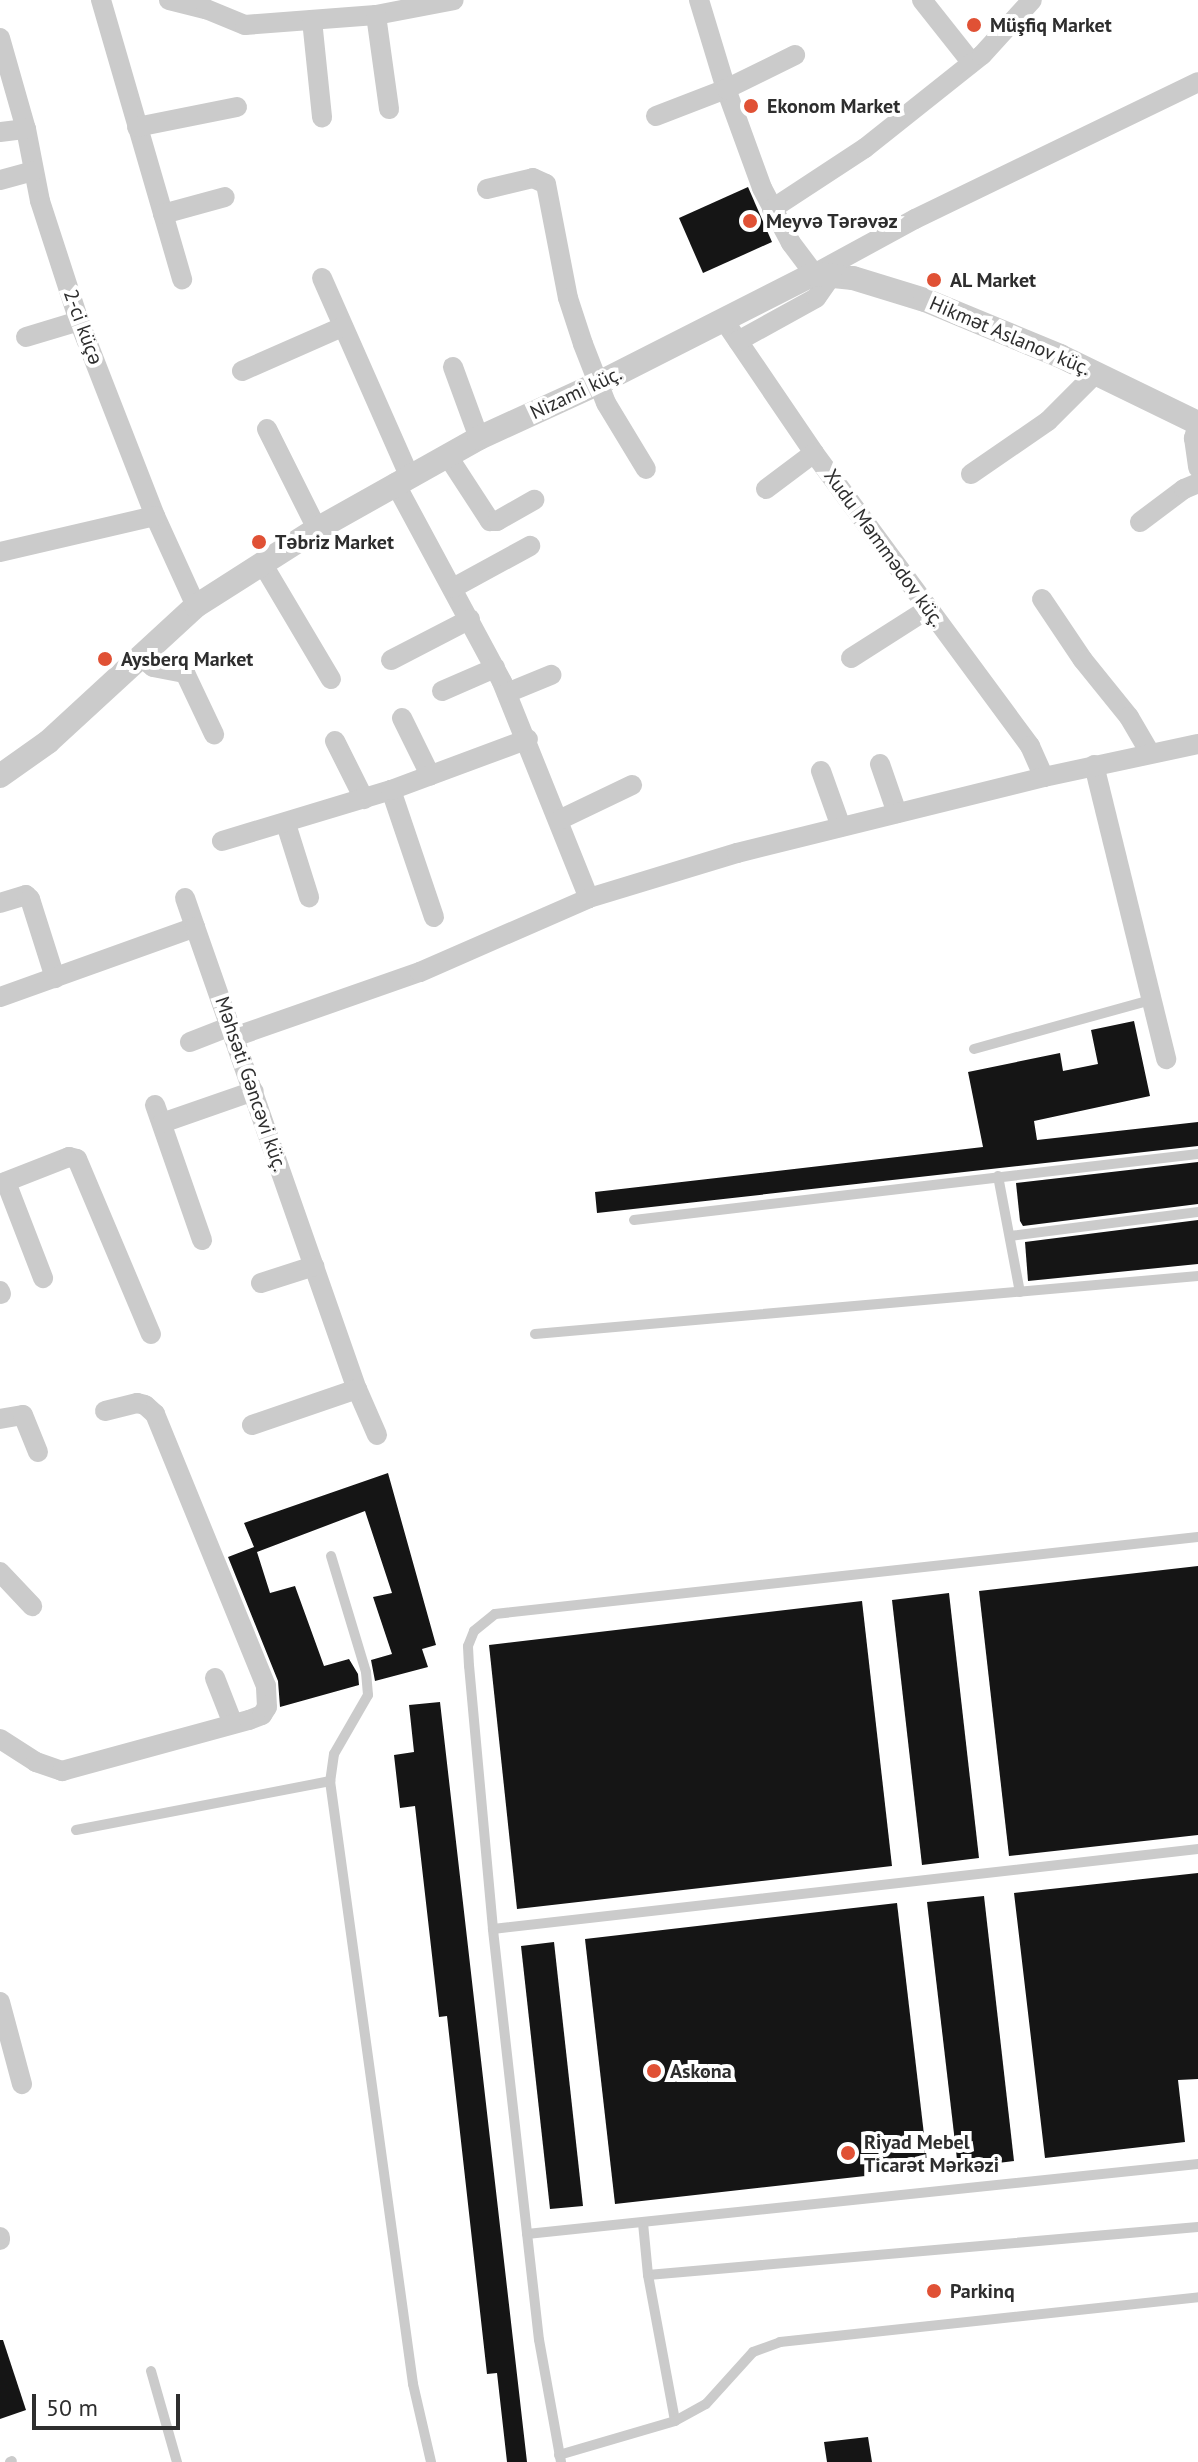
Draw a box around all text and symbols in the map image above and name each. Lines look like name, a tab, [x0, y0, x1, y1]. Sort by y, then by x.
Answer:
place label: Müşfiq Market	[990, 13, 1112, 37]
marker: Müşfiq Market	[965, 16, 983, 34]
place label: Ekonom Market	[767, 94, 900, 118]
marker: Ekonom Market	[742, 97, 760, 115]
place label: Meyvə Tərəvəz	[766, 209, 898, 233]
marker: Meyvə Tərəvəz	[741, 212, 759, 230]
place label: AL Market	[950, 268, 1037, 292]
marker: AL Market	[925, 271, 943, 289]
street label: 2-ci küçə	[58, 286, 108, 368]
street label: Hikmət Aslanov küç.	[925, 291, 1095, 381]
street label: Nizami küç.	[526, 361, 626, 425]
street label: Xudu Məmmədov küç.	[818, 464, 950, 632]
place label: Təbriz Market	[275, 530, 394, 554]
marker: Təbriz Market	[250, 533, 268, 551]
place label: Aysberq Market	[121, 647, 253, 671]
marker: Aysberq Market	[96, 650, 114, 668]
street label: Məhsəti Gəncəvi küç.	[210, 993, 292, 1175]
place label: Askona	[670, 2059, 732, 2083]
marker: Askona	[645, 2062, 663, 2080]
place label: Riyad Mebel Ticarət Mərkəzi	[864, 2130, 999, 2177]
marker: Riyad Mebel Ticarət Mərkəzi	[839, 2144, 857, 2162]
place label: Parkinq	[950, 2279, 1015, 2303]
marker: Parkinq	[925, 2282, 943, 2300]
scale bar	[36, 2378, 184, 2428]
text: 50 m	[46, 2392, 98, 2423]

